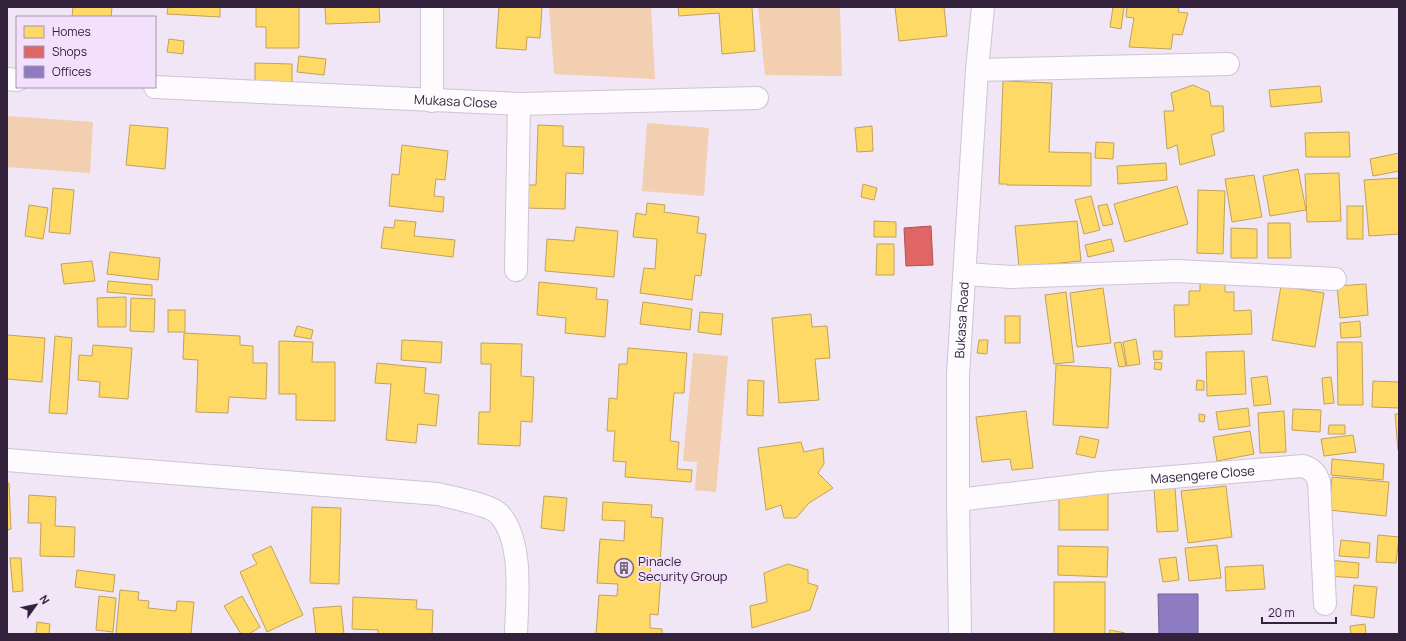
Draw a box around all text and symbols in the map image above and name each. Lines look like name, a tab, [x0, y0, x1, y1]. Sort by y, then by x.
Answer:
legend	[16, 16, 156, 88]
text: Homes	[52, 23, 91, 40]
text: Shops	[52, 43, 87, 60]
text: Offices	[52, 63, 91, 80]
street label: Mukasa Close	[414, 90, 498, 112]
street label: Bukasa Road	[950, 281, 973, 359]
street label: Masengere Close	[1150, 461, 1256, 488]
place label: Pinacle Security Group	[638, 552, 728, 585]
building icon: Pinacle Security Group	[613, 557, 635, 579]
north arrow	[16, 585, 56, 625]
text: N	[36, 592, 53, 607]
scale bar	[1262, 599, 1336, 625]
text: 20 m	[1268, 604, 1295, 621]

